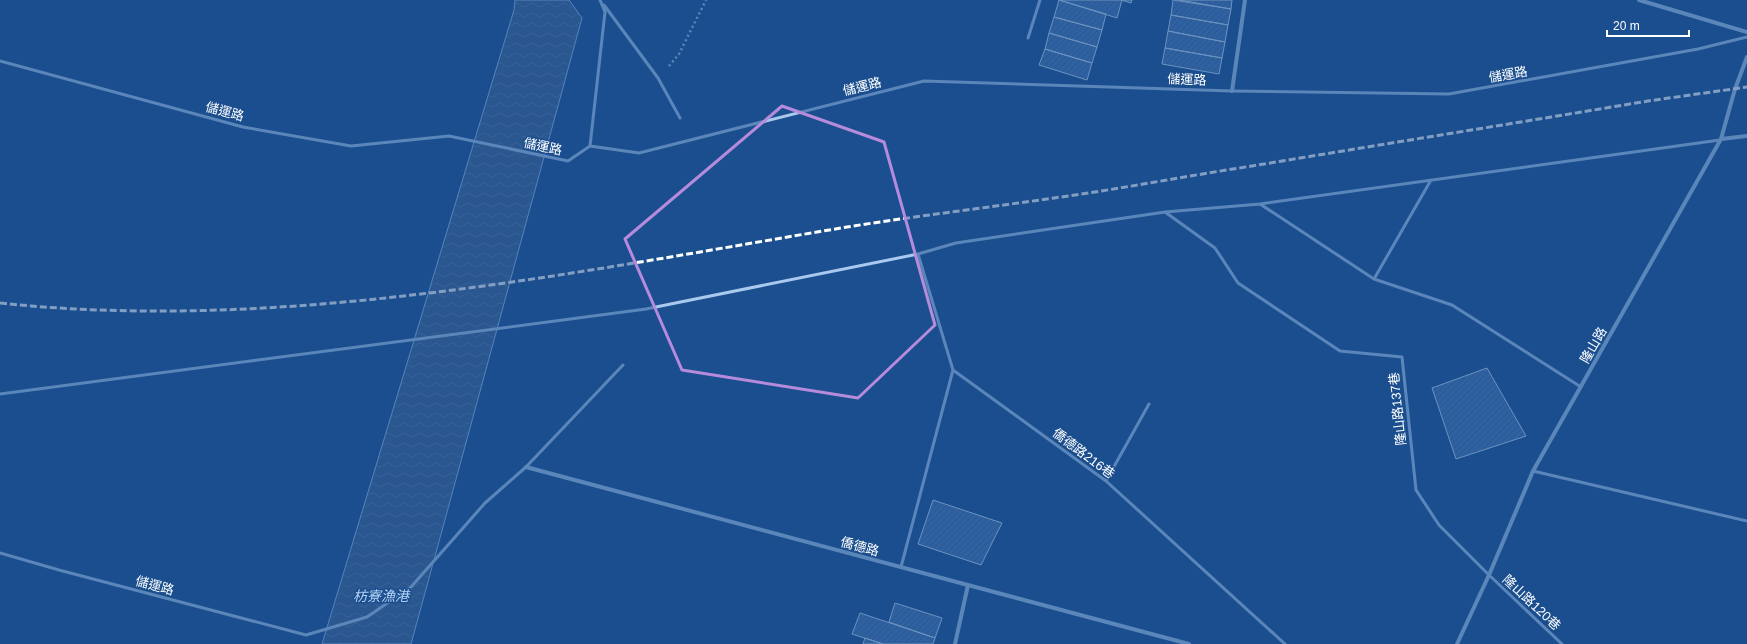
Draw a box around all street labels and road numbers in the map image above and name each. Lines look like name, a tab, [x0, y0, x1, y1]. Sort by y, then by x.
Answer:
street label: 儲運路	[1488, 64, 1529, 85]
street label: 儲運路	[1167, 71, 1207, 88]
street label: 儲運路	[841, 74, 883, 98]
street label: 儲運路	[204, 99, 246, 124]
street label: 儲運路	[522, 135, 564, 158]
street label: 隆山路	[1577, 325, 1610, 366]
street label: 隆山路137巷	[1386, 372, 1409, 446]
street label: 僑德路216巷	[1050, 425, 1118, 482]
street label: 僑德路	[839, 534, 881, 559]
street label: 隆山路120巷	[1500, 572, 1564, 633]
street label: 儲運路	[134, 573, 176, 598]

